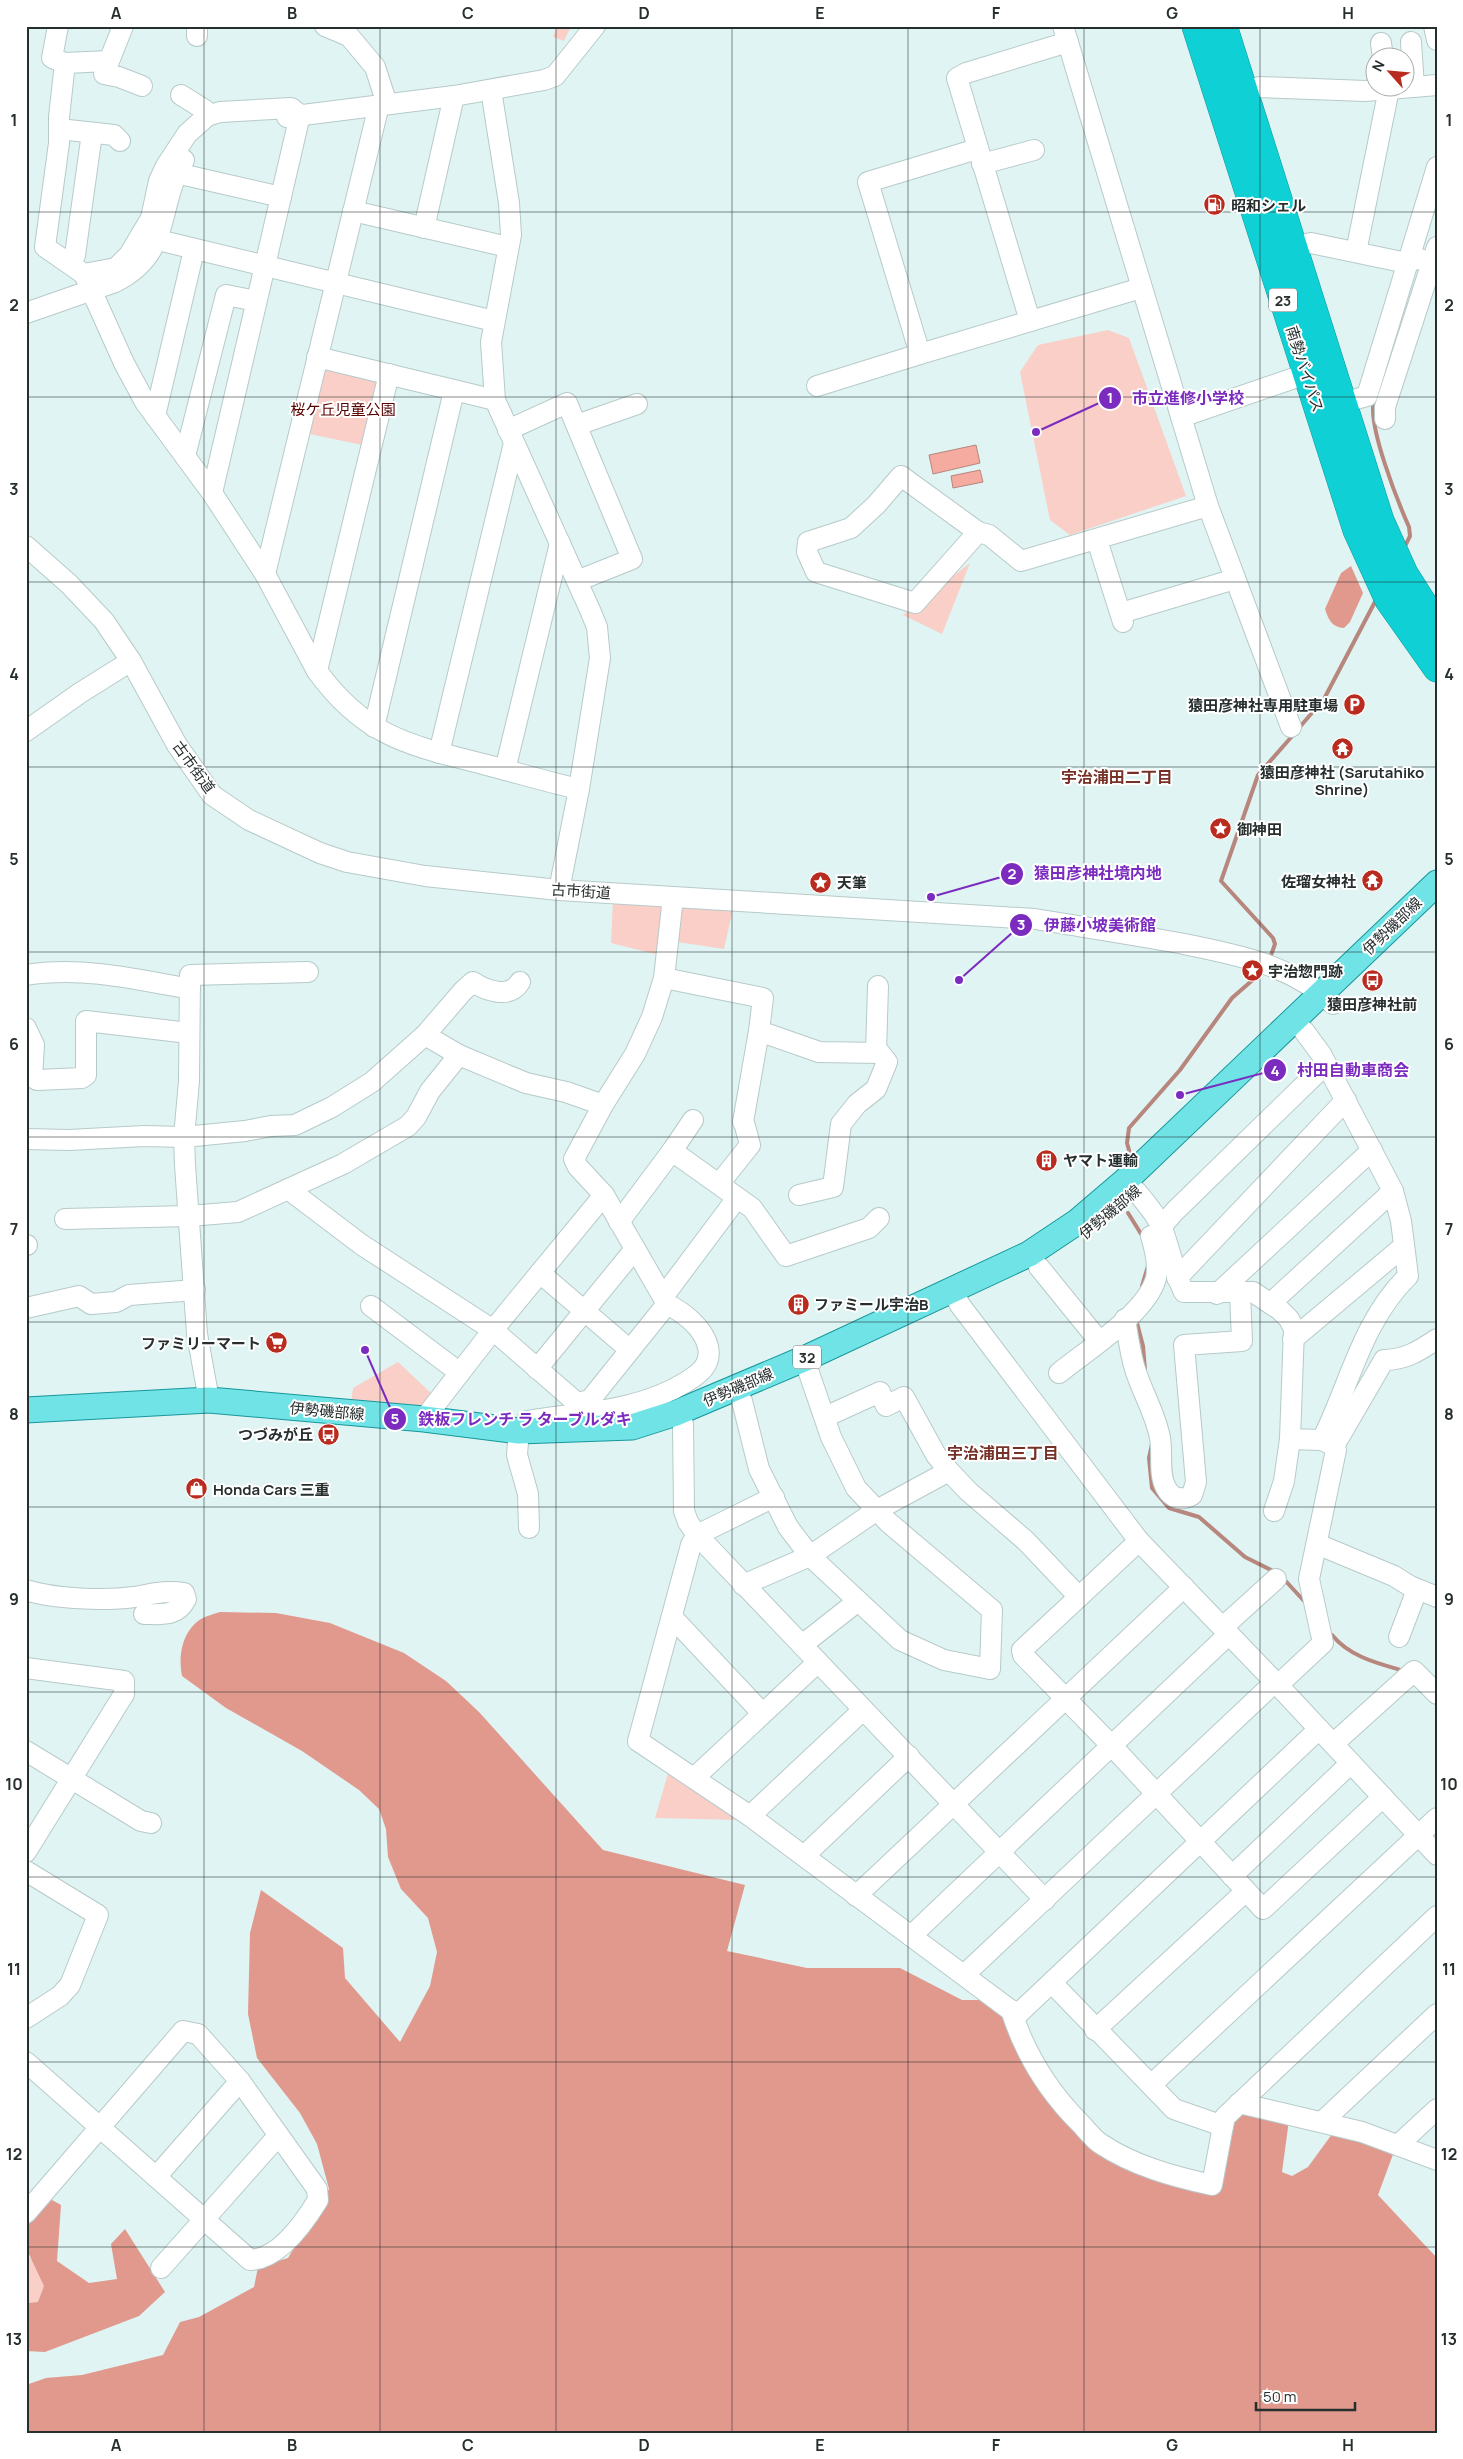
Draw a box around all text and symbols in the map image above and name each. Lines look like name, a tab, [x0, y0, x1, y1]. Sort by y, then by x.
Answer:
text: A	[111, 2, 122, 24]
text: B	[287, 2, 297, 24]
text: C	[462, 2, 474, 24]
text: D	[638, 2, 650, 24]
text: E	[815, 2, 825, 24]
text: F	[992, 2, 1001, 24]
text: G	[1166, 2, 1178, 24]
text: H	[1342, 2, 1354, 24]
north arrow	[1366, 48, 1416, 98]
text: N	[1367, 57, 1389, 75]
text: 1	[10, 109, 18, 131]
text: 1	[1445, 109, 1453, 131]
fuel station icon: 昭和シェル	[1203, 193, 1227, 217]
place label: 昭和シェル	[1231, 195, 1306, 216]
road number: 23	[1269, 288, 1297, 312]
text: 2	[9, 294, 19, 316]
text: 2	[1444, 294, 1454, 316]
street label: 南勢バイパス	[1281, 323, 1329, 415]
callout: 市立進修小学校	[1097, 383, 1254, 414]
text: 1	[1107, 387, 1113, 408]
text: 市立進修小学校	[1132, 387, 1244, 409]
park label: 桜ケ丘児童公園	[290, 399, 396, 420]
text: 3	[9, 478, 19, 500]
text: 3	[1444, 478, 1454, 500]
text: 4	[9, 663, 19, 685]
text: 4	[1444, 663, 1454, 685]
parking icon: 猿田彦神社専用駐車場	[1342, 693, 1366, 717]
place label: 猿田彦神社専用駐車場	[1188, 695, 1338, 716]
street label: 古市街道	[168, 737, 220, 797]
temple icon: 猿田彦神社 (Sarutahiko Shrine)	[1330, 737, 1354, 761]
place label: 猿田彦神社 (Sarutahiko Shrine)	[1260, 762, 1424, 800]
district label: 宇治浦田二丁目	[1061, 766, 1173, 788]
place icon: 御神田	[1209, 817, 1233, 841]
place label: 御神田	[1237, 819, 1282, 840]
text: 5	[9, 848, 19, 870]
text: 5	[1444, 848, 1454, 870]
callout: 猿田彦神社境内地	[999, 858, 1172, 889]
text: 猿田彦神社境内地	[1034, 862, 1162, 884]
text: 2	[1008, 863, 1017, 884]
temple icon: 佐瑠女神社	[1360, 869, 1384, 893]
place icon: 天筆	[809, 870, 833, 894]
place label: 佐瑠女神社	[1281, 871, 1356, 892]
place label: 天筆	[837, 872, 867, 893]
street label: 古市街道	[550, 878, 612, 904]
street label: 伊勢磯部線	[1358, 892, 1426, 960]
callout: 伊藤小坡美術館	[1009, 910, 1166, 941]
text: 3	[1017, 914, 1025, 935]
text: 伊藤小坡美術館	[1043, 914, 1156, 936]
place icon: 宇治惣門跡	[1240, 959, 1264, 983]
place label: 宇治惣門跡	[1268, 961, 1343, 982]
bus stop icon: 猿田彦神社前	[1360, 969, 1384, 993]
place label: 猿田彦神社前	[1327, 994, 1417, 1015]
text: 6	[9, 1033, 19, 1055]
text: 6	[1444, 1033, 1454, 1055]
callout: 村田自動車商会	[1262, 1055, 1419, 1086]
text: 村田自動車商会	[1297, 1059, 1409, 1081]
text: 4	[1270, 1060, 1280, 1081]
building icon: ヤマト運輸	[1035, 1148, 1059, 1172]
place label: ヤマト運輸	[1063, 1150, 1138, 1171]
street label: 伊勢磯部線	[1075, 1180, 1145, 1244]
text: 7	[10, 1218, 18, 1240]
text: 7	[1445, 1218, 1453, 1240]
building icon: ファミール宇治B	[786, 1292, 810, 1316]
place label: ファミール宇治B	[814, 1294, 929, 1315]
supermarket icon: ファミリーマート	[265, 1331, 289, 1355]
place label: ファミリーマート	[141, 1333, 261, 1354]
road number: 32	[793, 1345, 821, 1368]
street label: 伊勢磯部線	[699, 1363, 777, 1411]
street label: 伊勢磯部線	[289, 1397, 365, 1425]
text: 8	[9, 1403, 19, 1425]
text: 8	[1444, 1403, 1454, 1425]
callout: 鉄板フレンチ ラ ターブルダキ	[382, 1404, 642, 1435]
text: 5	[391, 1408, 400, 1429]
text: 鉄板フレンチ ラ ターブルダキ	[418, 1408, 632, 1430]
bus stop icon: つづみが丘	[317, 1422, 341, 1446]
place label: つづみが丘	[238, 1424, 313, 1445]
district label: 宇治浦田三丁目	[947, 1442, 1059, 1464]
shop icon: Honda Cars 三重	[185, 1477, 209, 1501]
place label: Honda Cars 三重	[213, 1479, 330, 1500]
text: 9	[9, 1588, 19, 1610]
text: 9	[1444, 1588, 1454, 1610]
text: 10	[5, 1773, 23, 1795]
text: 10	[1440, 1773, 1458, 1795]
text: 11	[7, 1958, 21, 1980]
text: 11	[1442, 1958, 1456, 1980]
text: 12	[6, 2143, 22, 2165]
text: 12	[1441, 2143, 1457, 2165]
text: 13	[6, 2328, 22, 2350]
text: 13	[1441, 2328, 1457, 2350]
scale bar	[1256, 2379, 1354, 2411]
text: 50 m	[1263, 2386, 1297, 2407]
text: A	[111, 2434, 122, 2456]
text: B	[287, 2434, 297, 2456]
text: C	[462, 2434, 474, 2456]
text: D	[638, 2434, 650, 2456]
text: E	[815, 2434, 825, 2456]
text: F	[992, 2434, 1001, 2456]
text: G	[1166, 2434, 1178, 2456]
text: H	[1342, 2434, 1354, 2456]

